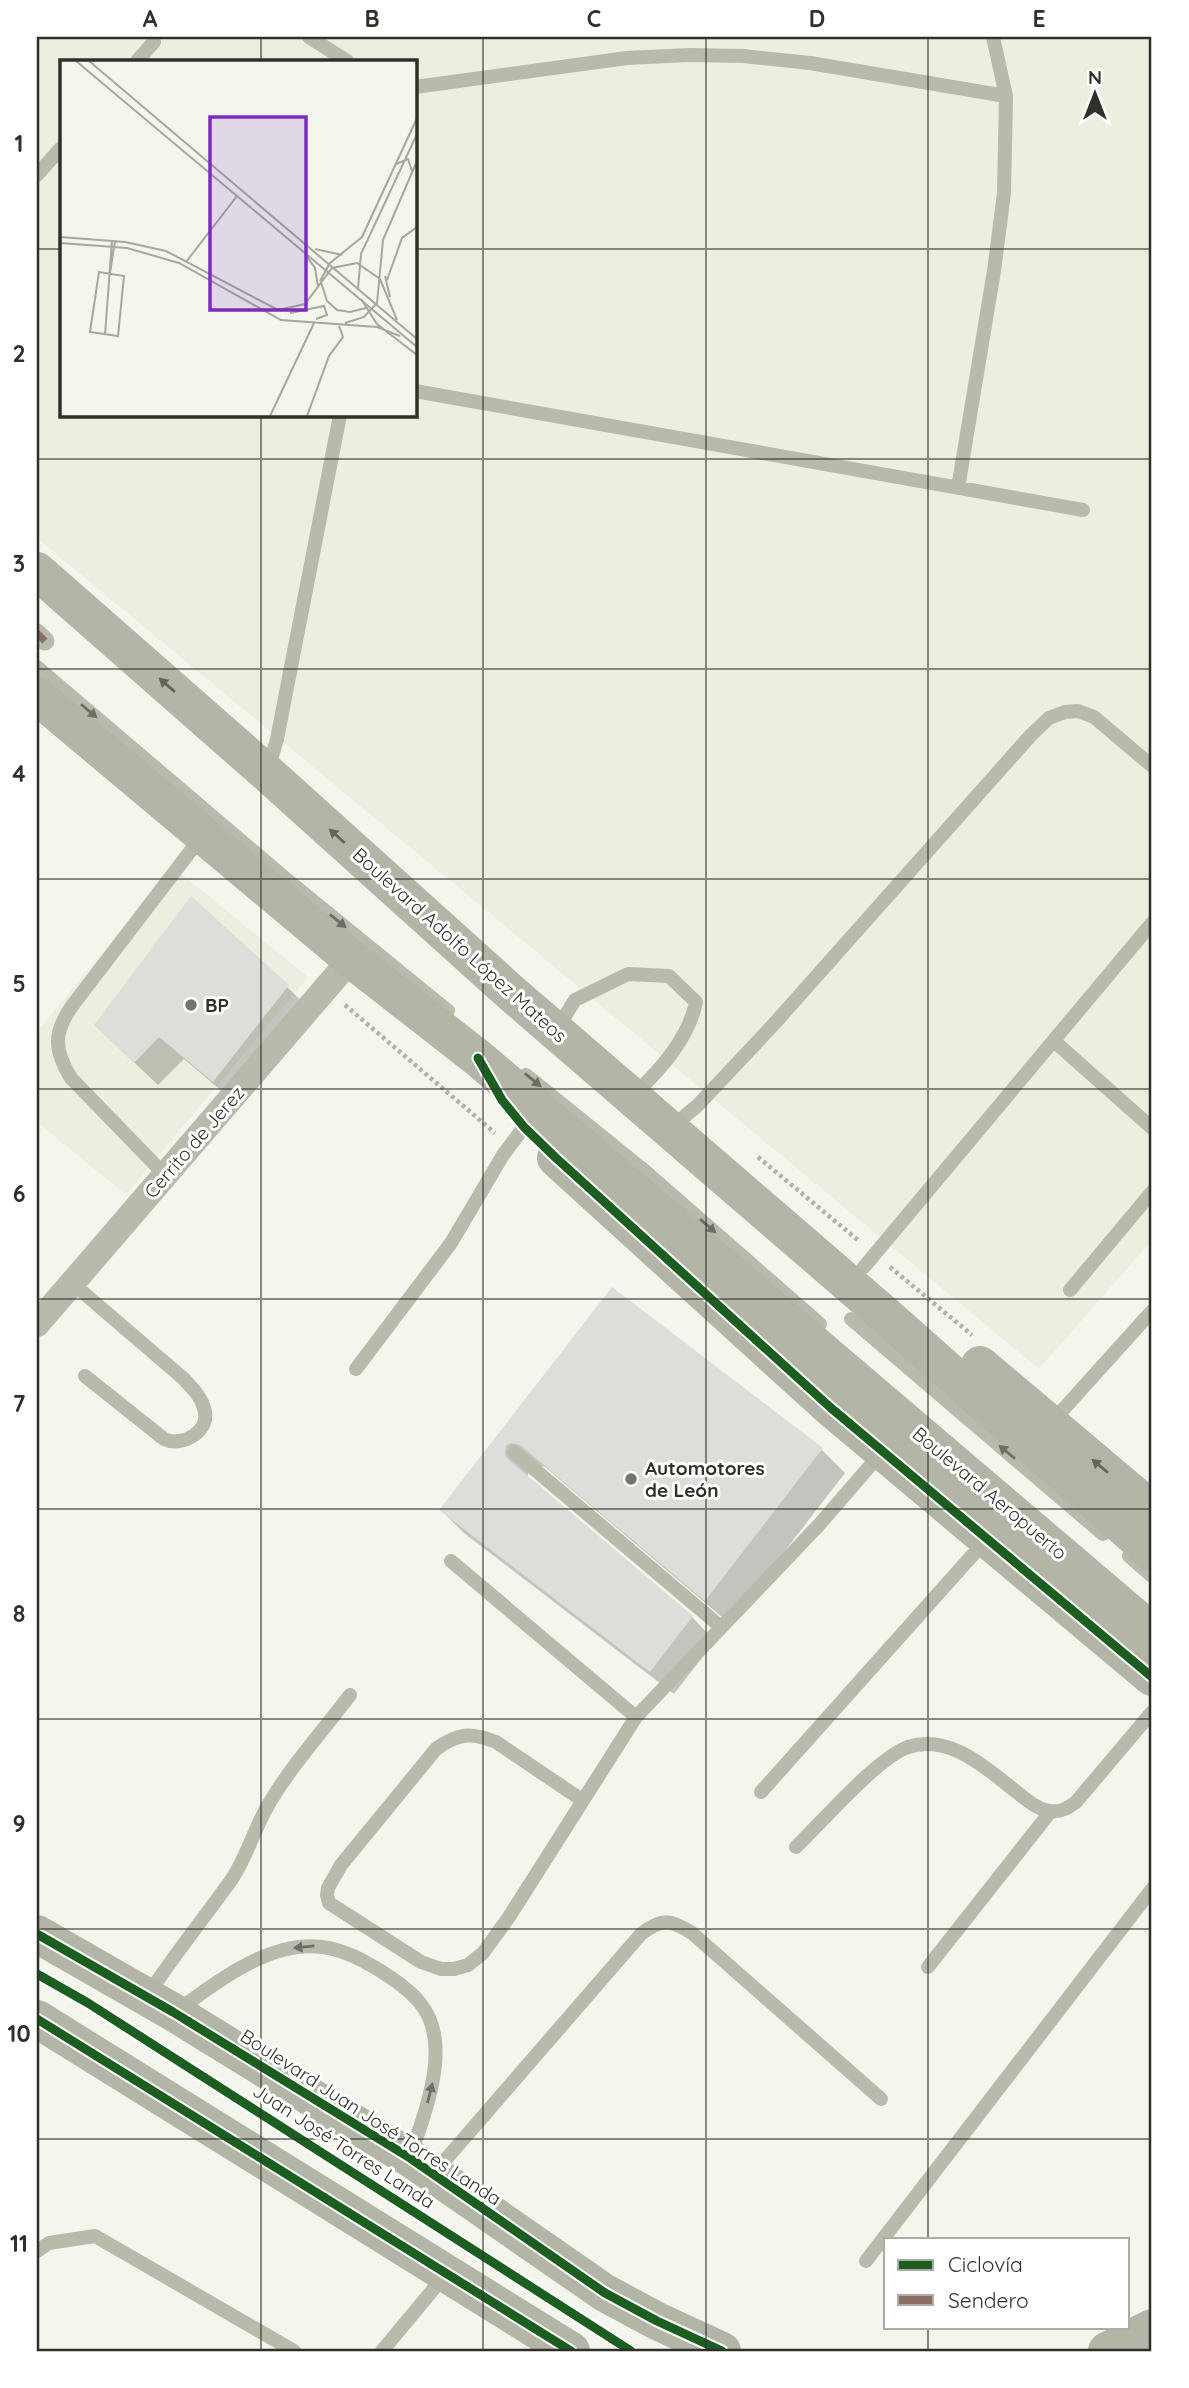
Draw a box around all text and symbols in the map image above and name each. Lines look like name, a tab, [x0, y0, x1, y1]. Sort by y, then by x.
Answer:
text: A	[143, 4, 158, 33]
text: B	[364, 4, 380, 33]
text: C	[587, 4, 601, 33]
text: D	[809, 4, 825, 33]
text: E	[1032, 4, 1046, 33]
inset map	[60, 60, 416, 416]
north arrow	[1060, 60, 1130, 130]
text: N	[1088, 65, 1102, 89]
text: 1	[15, 129, 23, 158]
text: 2	[12, 339, 26, 368]
text: 3	[13, 549, 25, 578]
one-way arrow	[158, 678, 175, 693]
one-way arrow	[79, 704, 97, 719]
text: 4	[12, 759, 26, 788]
one-way arrow	[329, 828, 346, 844]
street label: Boulevard Adolfo López Mateos	[348, 842, 572, 1048]
one-way arrow	[329, 913, 346, 928]
text: 5	[12, 969, 26, 998]
place label: BP	[205, 993, 229, 1017]
marker: BP	[183, 997, 199, 1013]
one-way arrow	[525, 1072, 542, 1087]
street label: Cerrito de Jerez	[139, 1081, 249, 1203]
text: 6	[13, 1179, 25, 1208]
one-way arrow	[699, 1218, 717, 1234]
text: 7	[13, 1389, 26, 1418]
street label: Boulevard Aeropuerto	[908, 1421, 1072, 1565]
one-way arrow	[998, 1444, 1016, 1460]
place label: Automotores de León	[645, 1456, 765, 1502]
one-way arrow	[1091, 1458, 1109, 1474]
marker: Automotores de León	[623, 1471, 639, 1487]
text: 8	[13, 1599, 25, 1628]
text: 9	[12, 1809, 26, 1838]
one-way arrow	[293, 1942, 315, 1953]
text: 10	[7, 2019, 31, 2048]
street label: Boulevard Juan José Torres Landa	[236, 2024, 506, 2210]
street label: Juan José Torres Landa	[249, 2079, 439, 2213]
one-way arrow	[425, 2082, 436, 2104]
text: 11	[10, 2229, 28, 2258]
legend	[884, 2238, 1130, 2328]
text: Ciclovía	[948, 2251, 1023, 2277]
text: Sendero	[948, 2287, 1029, 2313]

